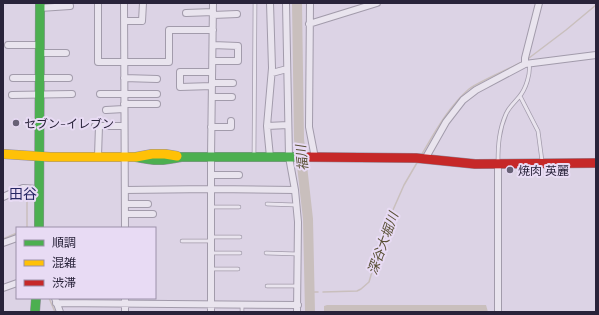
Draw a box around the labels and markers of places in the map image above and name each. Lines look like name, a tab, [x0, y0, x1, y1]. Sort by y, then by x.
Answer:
place label: セブン-イレブン	[24, 115, 114, 131]
marker: セブン-イレブン	[11, 118, 21, 128]
place label: 焼肉 英麗	[518, 162, 569, 178]
marker: 焼肉 英麗	[505, 165, 515, 175]

